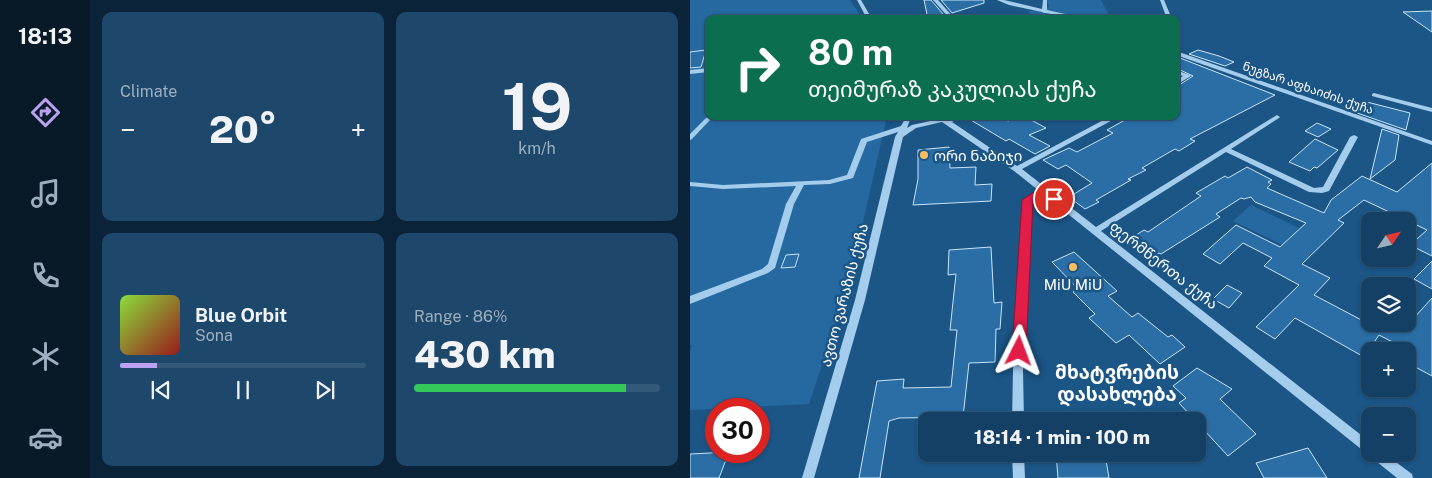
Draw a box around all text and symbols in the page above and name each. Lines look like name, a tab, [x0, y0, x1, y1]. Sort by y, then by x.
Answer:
text: 18:13	[18, 23, 72, 49]
text: 80 m	[808, 32, 893, 73]
icon: right	[725, 35, 790, 100]
street label: ნუგზარ აფხაიძის ქუჩა	[1241, 59, 1375, 117]
text: 19	[502, 68, 572, 145]
text: თეიმურაზ კაკულიას ქუჩა	[808, 76, 1097, 102]
text: Climate	[120, 82, 177, 101]
icon: directions	[28, 95, 63, 130]
text: 20°	[209, 107, 277, 152]
text: −	[120, 113, 136, 146]
text: +	[350, 113, 366, 146]
text: km/h	[518, 139, 556, 158]
place label: ორი ნაბიჯი	[934, 147, 1022, 165]
marker: ორი ნაბიჯი	[918, 149, 930, 161]
icon: music	[28, 176, 63, 211]
pin	[1033, 178, 1075, 220]
icon: arrive	[1040, 185, 1068, 213]
north arrow	[1361, 212, 1416, 268]
map controls	[1361, 212, 1416, 462]
street label: ფერმწერთა ქუჩა	[1106, 217, 1221, 313]
street label: ავთო ვარაზის ქუჩა	[817, 221, 872, 369]
icon: phone	[28, 258, 63, 293]
marker: MiU MiU	[1067, 261, 1079, 273]
place label: MiU MiU	[1044, 276, 1102, 293]
button: layers	[1361, 277, 1416, 332]
text: Blue Orbit	[195, 304, 287, 326]
text: Range · 86%	[414, 307, 507, 326]
position arrow	[992, 324, 1044, 376]
text: Sona	[195, 326, 233, 345]
text: 430 km	[414, 332, 555, 377]
icon: climate	[28, 339, 63, 374]
button: +	[1361, 342, 1416, 397]
district label: მხატვრების დასახლება	[1055, 361, 1179, 407]
icon: previous	[147, 376, 175, 404]
icon: pause	[229, 376, 257, 404]
icon: next	[311, 376, 339, 404]
speed limit sign: 30	[705, 398, 770, 463]
button: −	[1361, 407, 1416, 462]
icon: car	[28, 420, 63, 455]
text: 18:14 · 1 min · 100 m	[974, 426, 1150, 448]

